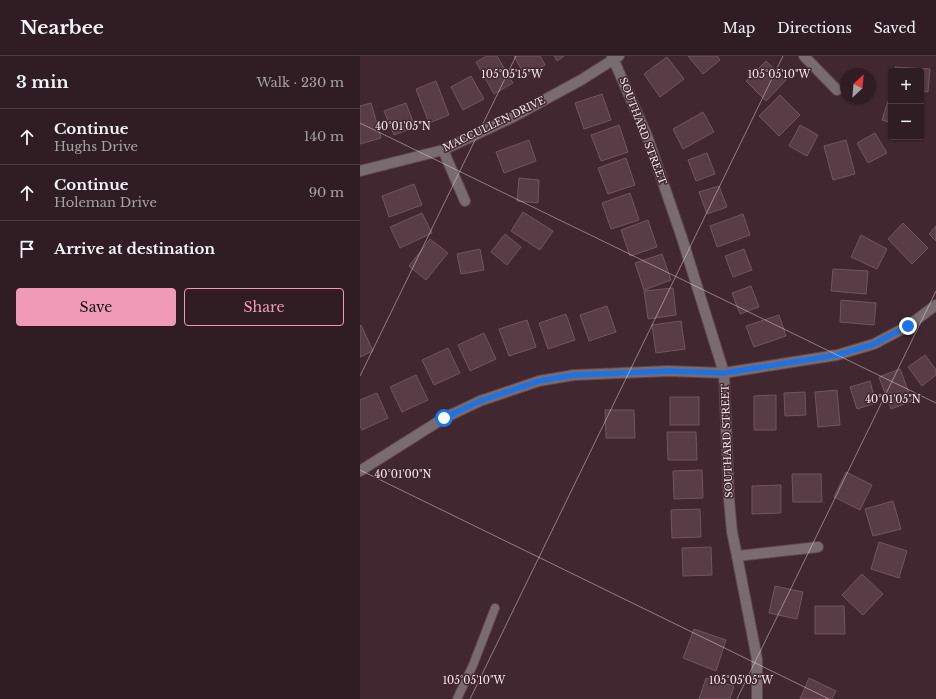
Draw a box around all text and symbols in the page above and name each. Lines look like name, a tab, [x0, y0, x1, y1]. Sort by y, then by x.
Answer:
text: Nearbee	[20, 16, 104, 39]
text: Map	[723, 19, 755, 37]
text: Directions	[777, 19, 852, 37]
text: Saved	[874, 19, 916, 37]
text: 105°05'15"W	[481, 68, 543, 81]
text: 105°05'10"W	[748, 68, 811, 81]
north arrow	[840, 68, 876, 104]
map controls	[888, 68, 924, 140]
button: +	[888, 68, 924, 104]
text: 3 min	[16, 72, 69, 93]
text: Walk · 230 m	[256, 74, 344, 91]
street label: SOUTHARD STREET	[617, 76, 669, 186]
street label: MACCULLEN DRIVE	[441, 93, 547, 155]
button: −	[888, 104, 924, 140]
text: Continue	[54, 119, 129, 138]
text: 40°01'05"N	[375, 120, 431, 133]
icon: ahead	[16, 126, 38, 148]
text: 140 m	[304, 128, 344, 145]
text: Hughs Drive	[54, 138, 138, 155]
text: Continue	[54, 175, 129, 194]
icon: ahead	[16, 182, 38, 204]
text: 90 m	[309, 184, 344, 201]
text: Holeman Drive	[54, 194, 157, 211]
icon: arrive	[16, 238, 38, 260]
text: Arrive at destination	[54, 239, 215, 258]
button: Save	[16, 288, 176, 326]
button: Share	[184, 288, 344, 326]
route end	[899, 317, 917, 335]
street label: SOUTHARD STREET	[719, 384, 735, 498]
text: 40°01'05"N	[865, 393, 921, 406]
route start	[435, 409, 453, 427]
text: 40°01'00"N	[374, 468, 432, 481]
text: 105°05'10"W	[443, 674, 506, 687]
text: 105°05'05"W	[709, 674, 773, 687]

